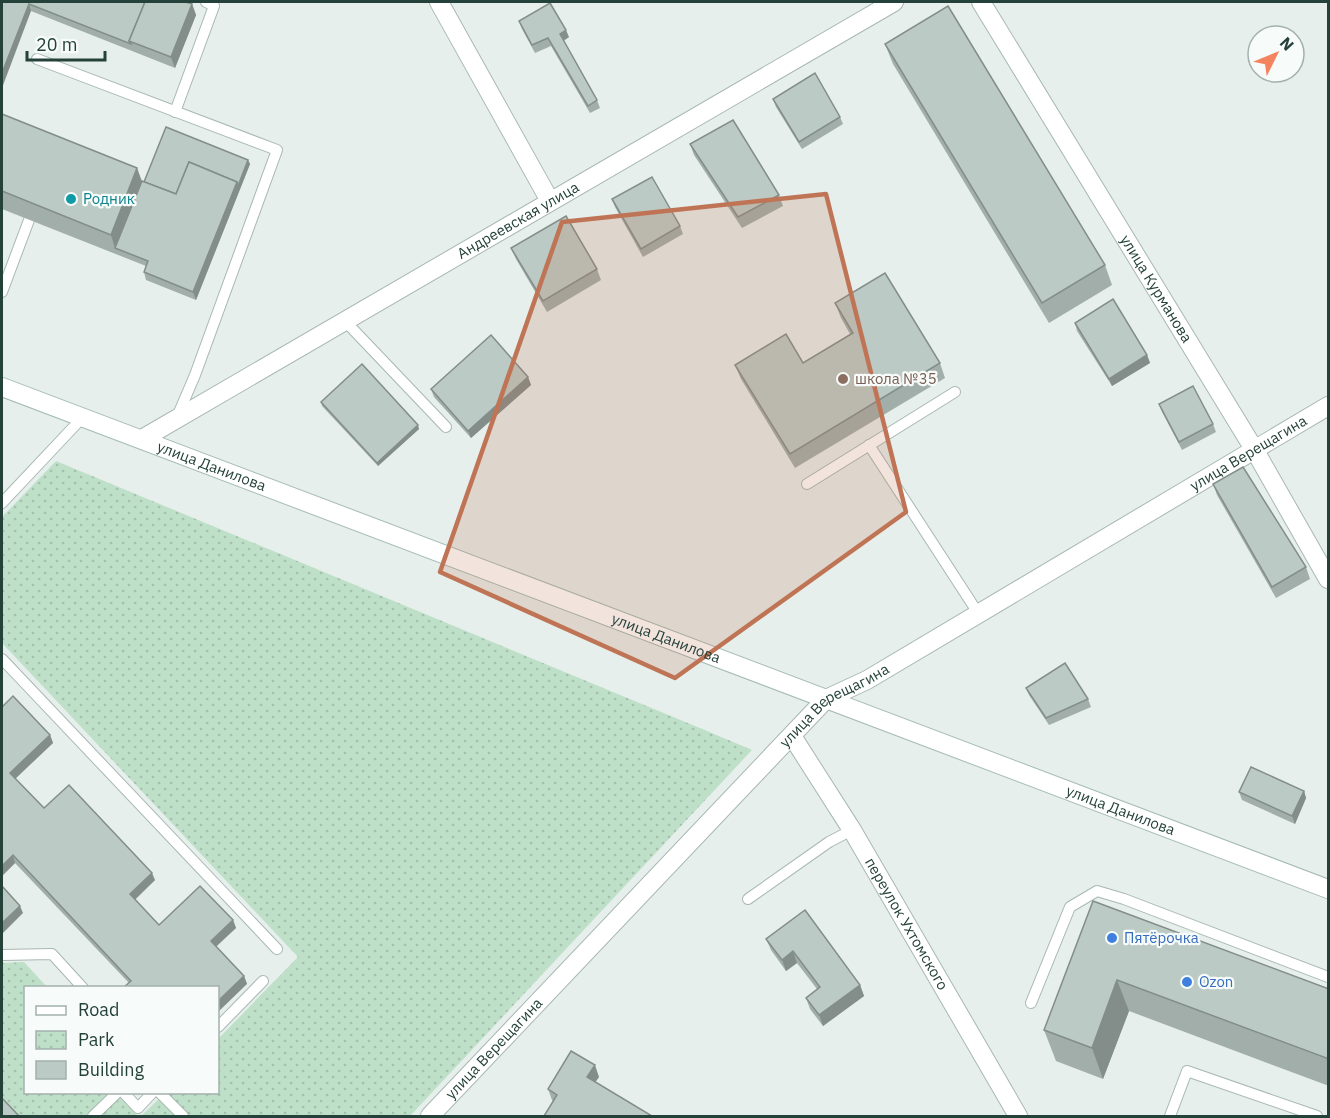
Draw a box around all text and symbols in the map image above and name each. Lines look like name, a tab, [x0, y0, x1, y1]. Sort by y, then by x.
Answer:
scale bar	[27, 24, 105, 62]
north arrow	[1246, 24, 1306, 84]
text: 20 m	[36, 33, 78, 56]
text: N	[1276, 33, 1298, 55]
street label: Андреевская улица	[453, 177, 582, 263]
place label: Родник	[83, 189, 135, 208]
marker: Родник	[64, 192, 78, 206]
street label: улица Курманова	[1116, 231, 1197, 346]
place label: школа №35	[855, 369, 937, 388]
marker: школа №35	[836, 372, 850, 386]
street label: улица Верещагина	[1186, 411, 1310, 495]
street label: улица Данилова	[155, 437, 269, 495]
street label: улица Данилова	[609, 609, 723, 667]
street label: улица Верещагина	[775, 659, 892, 751]
street label: улица Данилова	[1064, 781, 1178, 839]
street label: переулок Ухтомского	[861, 854, 953, 993]
place label: Пятёрочка	[1124, 928, 1199, 947]
marker: Пятёрочка	[1105, 931, 1119, 945]
place label: Ozon	[1199, 972, 1233, 991]
marker: Ozon	[1180, 975, 1194, 989]
legend	[24, 986, 219, 1094]
street label: улица Верещагина	[441, 994, 546, 1103]
text: Road	[78, 998, 119, 1021]
text: Park	[78, 1028, 115, 1051]
text: Building	[78, 1058, 145, 1081]

